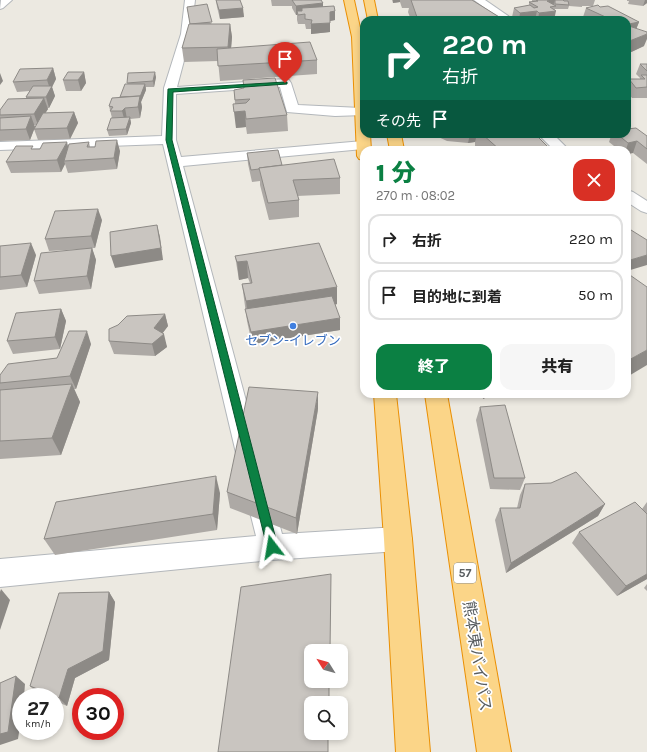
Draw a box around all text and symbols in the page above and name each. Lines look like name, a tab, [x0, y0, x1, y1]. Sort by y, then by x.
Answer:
text: 220 m	[442, 28, 527, 61]
icon: right	[376, 32, 428, 84]
pin	[268, 42, 302, 83]
icon: arrive	[274, 48, 296, 70]
text: 右折	[442, 66, 478, 88]
icon: arrive	[429, 108, 451, 130]
text: その先	[376, 112, 421, 130]
text: 1 分	[376, 159, 416, 187]
button: close	[573, 159, 615, 201]
text: 270 m · 08:02	[376, 188, 455, 203]
icon: right	[378, 228, 400, 250]
text: 220 m	[569, 230, 613, 248]
text: 右折	[412, 232, 442, 250]
icon: arrive	[378, 284, 400, 306]
text: 50 m	[578, 286, 613, 304]
text: 目的地に到着	[412, 288, 502, 306]
marker: セブン-イレブン	[288, 321, 298, 331]
place label: セブン-イレブン	[245, 333, 341, 348]
button: 終了	[376, 344, 492, 390]
button: 共有	[500, 344, 615, 390]
position arrow	[251, 526, 293, 568]
road number: 57	[454, 563, 476, 583]
street label: 熊本東バイパス	[459, 599, 496, 713]
north arrow	[304, 644, 348, 688]
map controls	[304, 644, 348, 740]
speed limit sign: 30	[72, 688, 124, 740]
button: search	[304, 696, 348, 740]
text: 27	[27, 697, 49, 720]
text: km/h	[25, 718, 51, 730]

